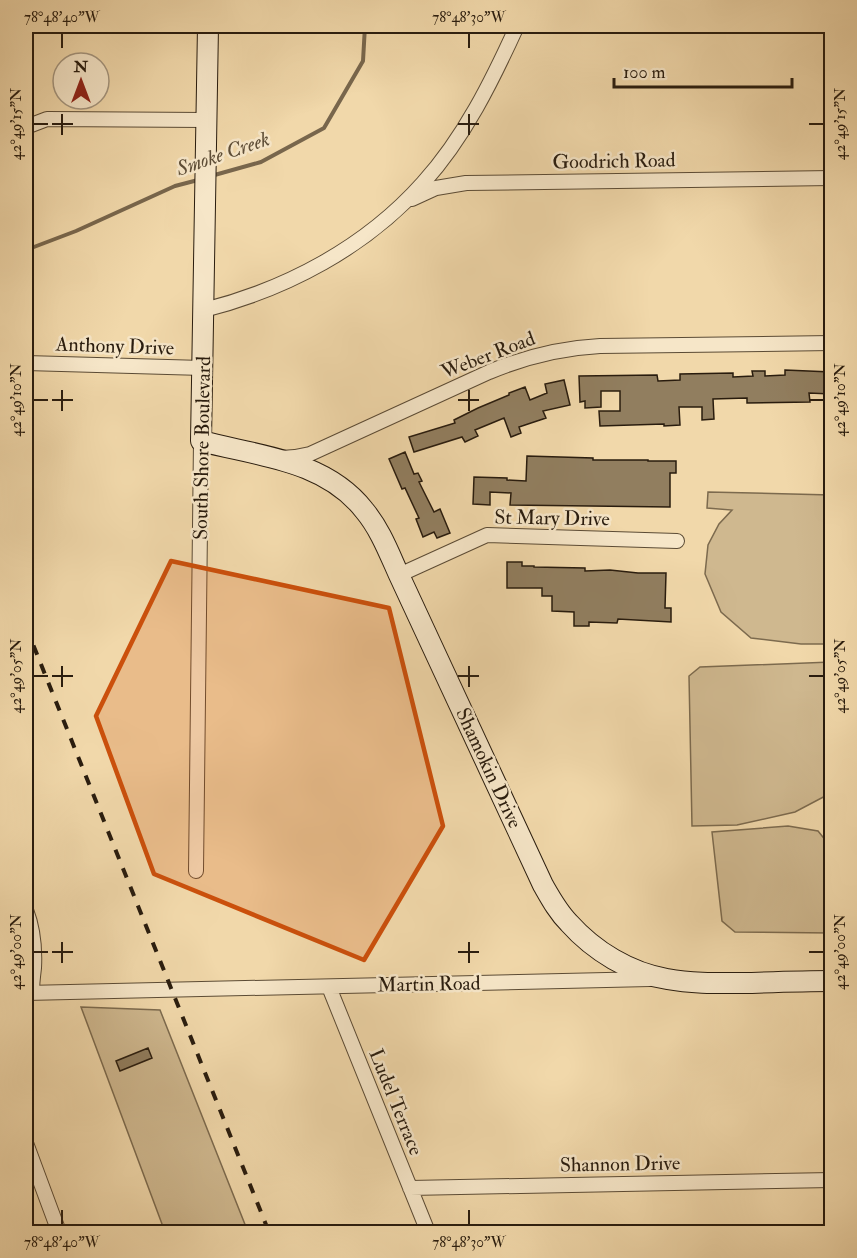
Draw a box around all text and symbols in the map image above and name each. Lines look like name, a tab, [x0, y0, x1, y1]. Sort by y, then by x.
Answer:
text: 78°48'40"W	[24, 8, 101, 27]
text: 78°48'30"W	[432, 8, 506, 27]
north arrow	[51, 51, 111, 111]
scale bar	[614, 51, 792, 89]
text: N	[73, 57, 89, 77]
text: 100 m	[623, 61, 666, 84]
text: 42°49'15"N	[7, 87, 26, 160]
text: 42°49'15"N	[831, 87, 850, 160]
water label: Smoke Creek	[172, 125, 273, 183]
street label: Goodrich Road	[552, 147, 676, 175]
street label: Weber Road	[437, 326, 539, 385]
street label: Anthony Drive	[54, 331, 175, 361]
street label: South Shore Boulevard	[188, 356, 216, 540]
text: 42°49'10"N	[7, 363, 26, 437]
text: 42°49'10"N	[831, 363, 850, 437]
street label: St Mary Drive	[494, 504, 610, 532]
text: 42°49'05"N	[7, 638, 26, 713]
text: 42°49'05"N	[831, 638, 850, 713]
street label: Shamokin Drive	[450, 704, 528, 832]
text: 42°49'00"N	[7, 913, 26, 990]
text: 42°49'00"N	[831, 913, 850, 990]
street label: Martin Road	[377, 971, 481, 997]
street label: Ludel Terrace	[363, 1045, 429, 1159]
street label: Shannon Drive	[560, 1150, 680, 1178]
text: 78°48'40"W	[24, 1233, 101, 1252]
text: 78°48'30"W	[432, 1233, 506, 1252]

